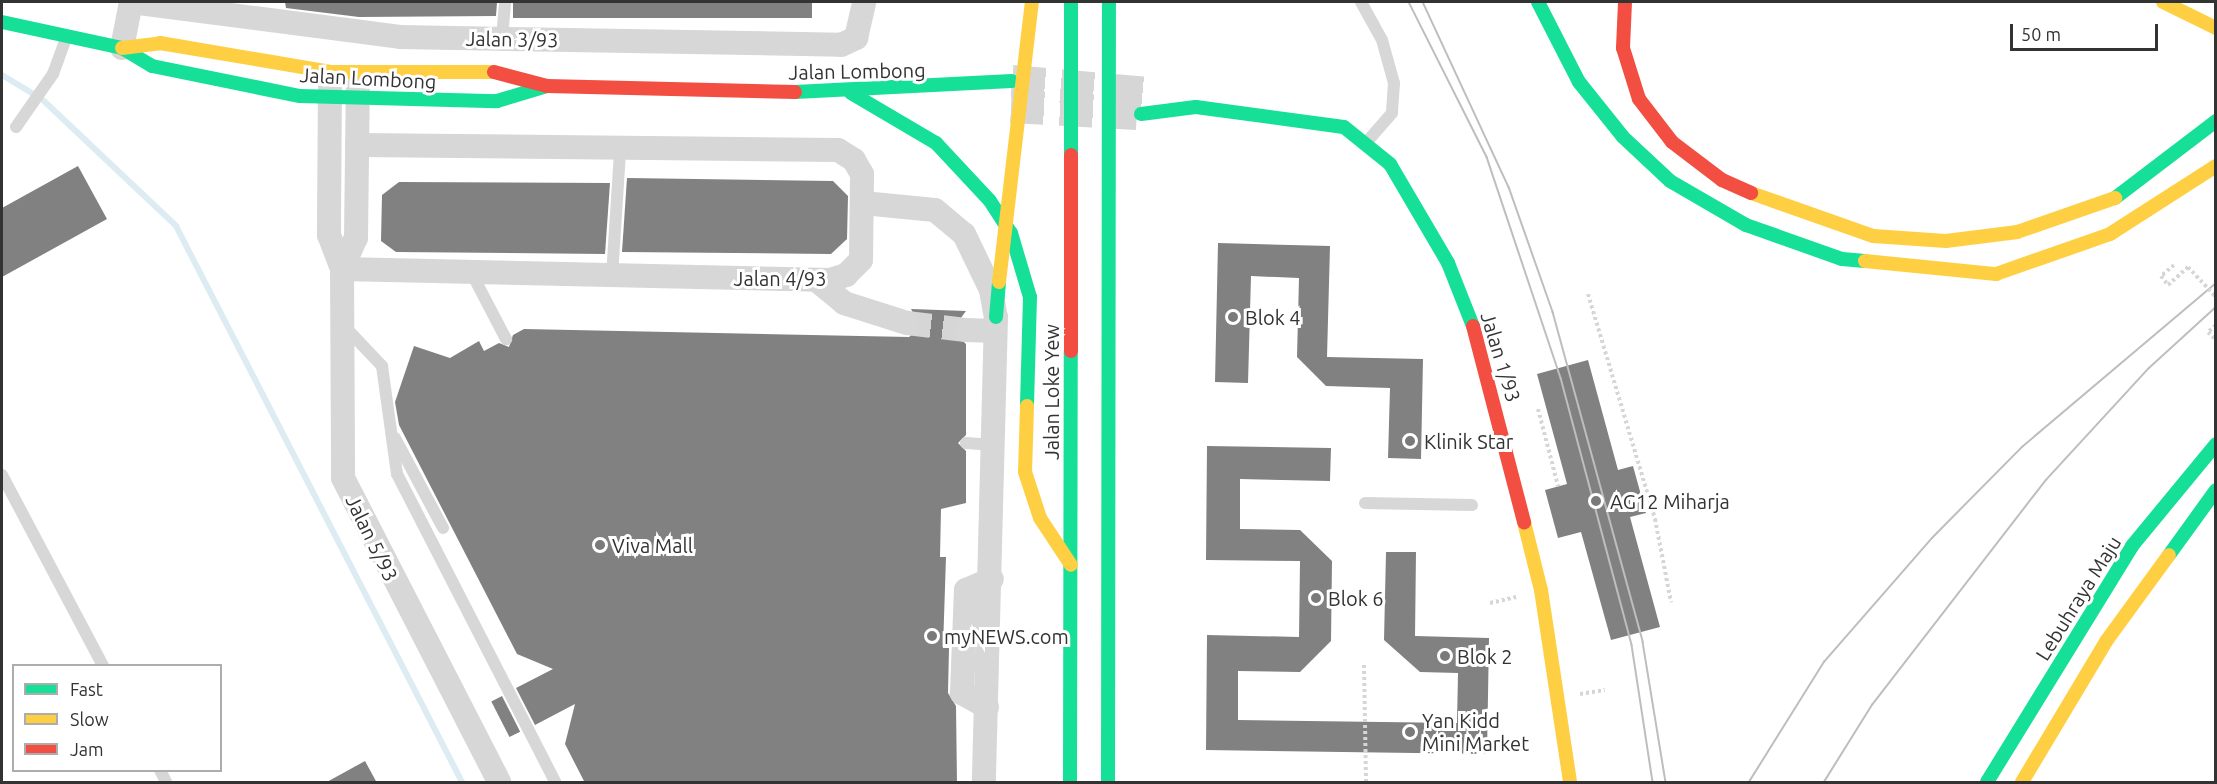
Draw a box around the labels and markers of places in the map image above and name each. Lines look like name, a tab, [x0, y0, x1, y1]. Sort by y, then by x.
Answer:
place label: Blok 4	[1245, 305, 1301, 329]
marker: Blok 4	[1226, 310, 1240, 324]
place label: Klinik Star	[1424, 429, 1513, 453]
marker: Klinik Star	[1401, 432, 1419, 450]
place label: AG12 Miharja	[1610, 489, 1730, 513]
marker: AG12 Miharja	[1587, 492, 1605, 510]
place label: Viva Mall	[612, 533, 693, 557]
marker: Viva Mall	[593, 538, 607, 552]
place label: Blok 6	[1328, 586, 1384, 610]
marker: Blok 6	[1309, 591, 1323, 605]
place label: myNEWS.com	[944, 624, 1069, 648]
marker: myNEWS.com	[925, 629, 939, 643]
place label: Blok 2	[1457, 644, 1513, 668]
marker: Blok 2	[1438, 649, 1452, 663]
place label: Yan Kidd Mini Market	[1422, 708, 1529, 755]
marker: Yan Kidd Mini Market	[1403, 725, 1417, 739]

